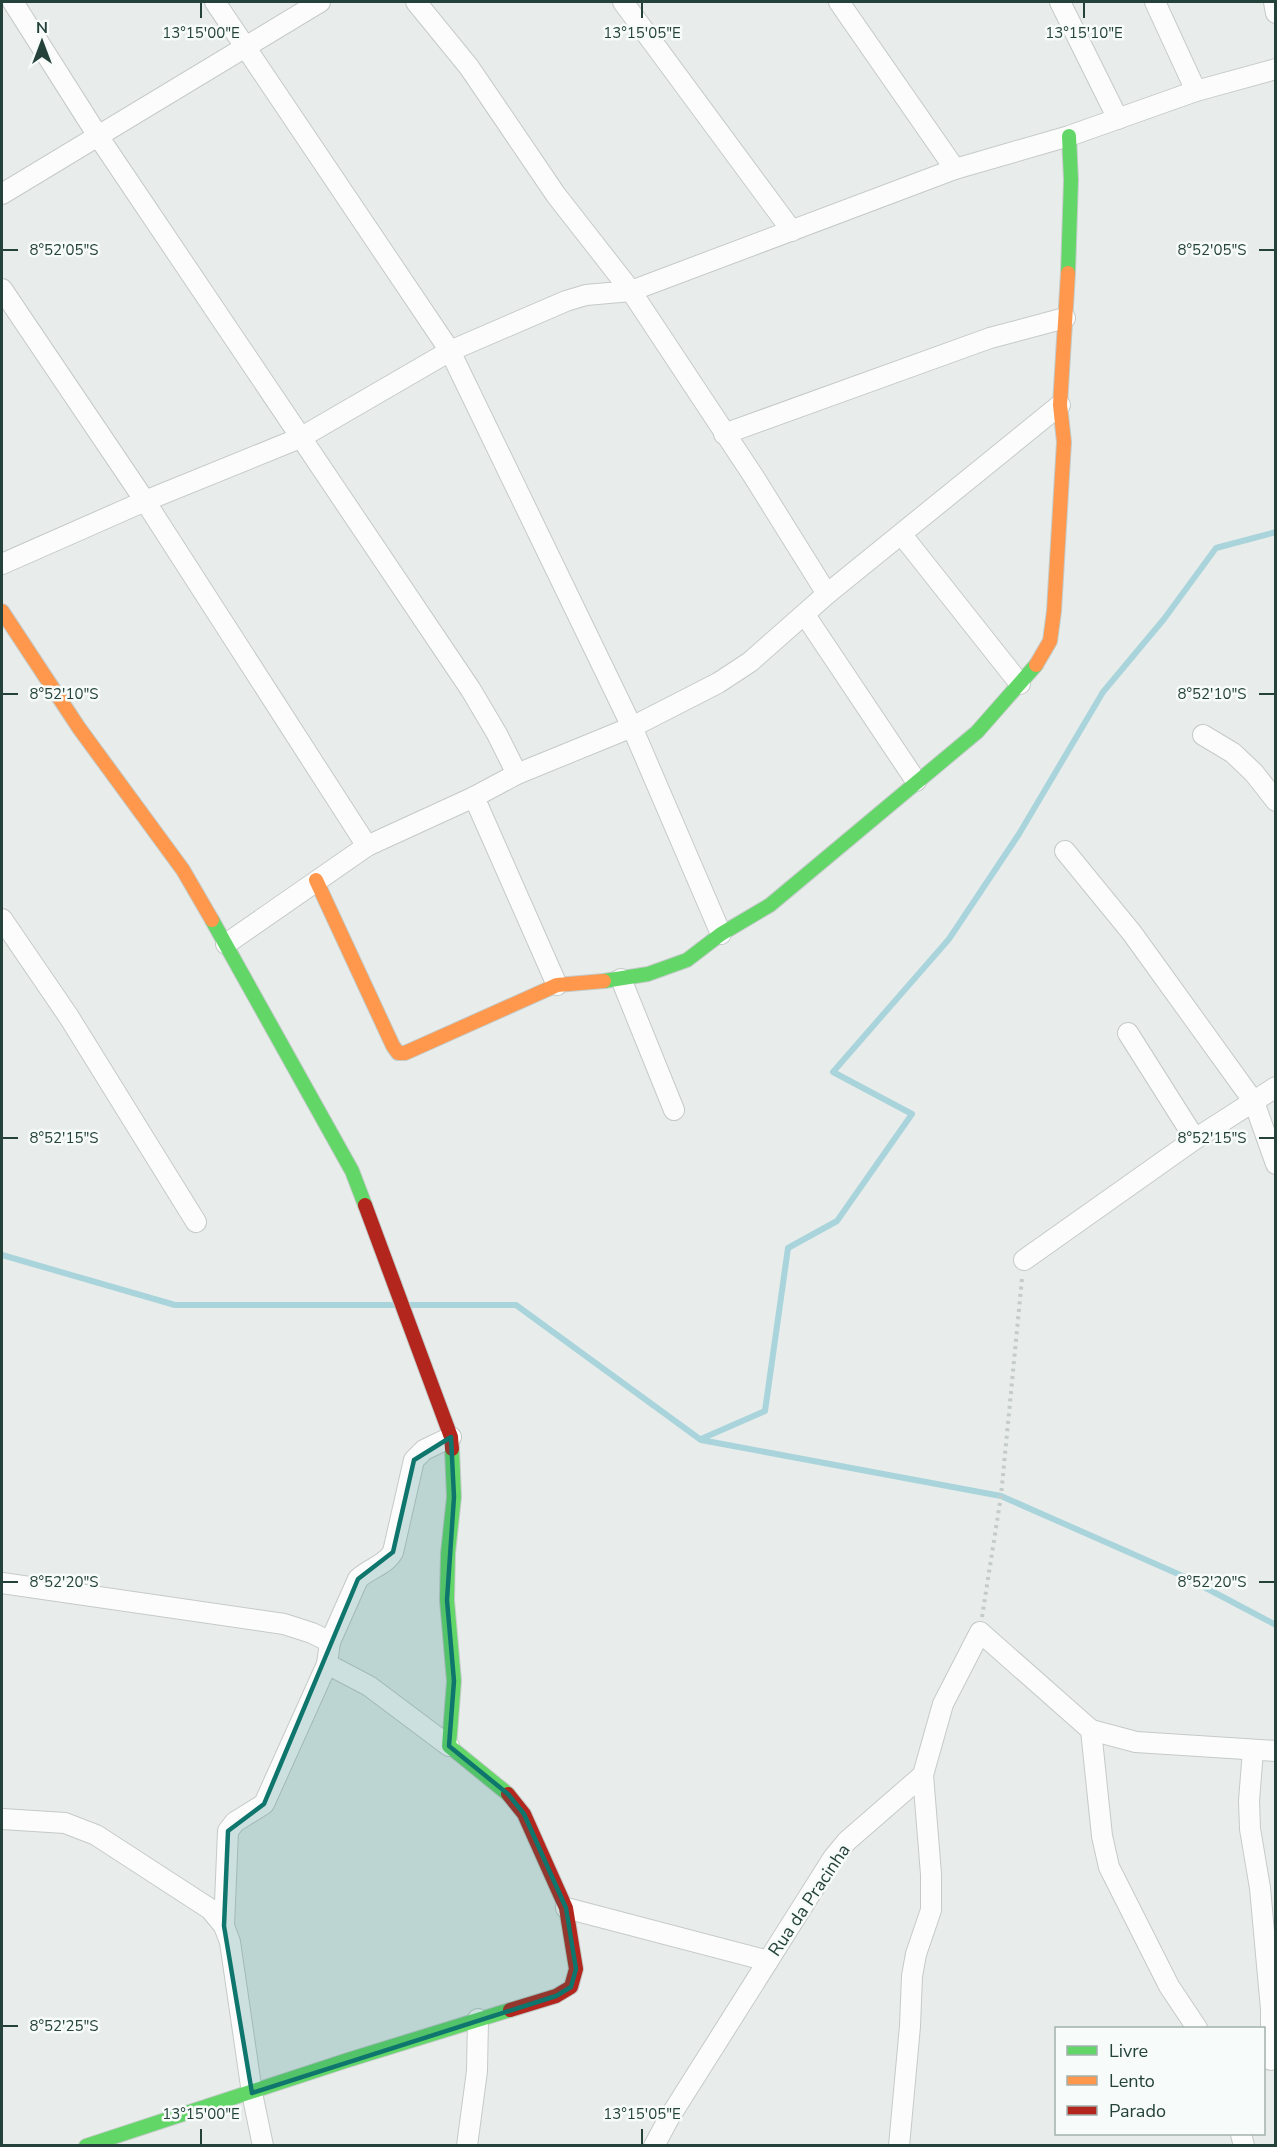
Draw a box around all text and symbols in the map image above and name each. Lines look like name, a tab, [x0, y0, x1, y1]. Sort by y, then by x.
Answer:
north arrow	[12, 12, 72, 72]
text: N	[36, 17, 48, 39]
text: 13°15'00"E	[162, 23, 240, 43]
text: 13°15'05"E	[603, 23, 681, 43]
text: 13°15'10"E	[1045, 23, 1123, 43]
text: 8°52'05"S	[30, 240, 98, 260]
text: 8°52'05"S	[1178, 240, 1246, 260]
text: 8°52'10"S	[30, 684, 98, 704]
text: 8°52'10"S	[1178, 684, 1246, 704]
text: 8°52'15"S	[30, 1128, 98, 1148]
text: 8°52'15"S	[1178, 1128, 1246, 1148]
text: 8°52'20"S	[30, 1572, 98, 1592]
text: 8°52'20"S	[1178, 1572, 1246, 1592]
street label: Rua da Pracinha	[763, 1839, 855, 1961]
text: 8°52'25"S	[30, 2016, 98, 2036]
legend	[1055, 2027, 1265, 2135]
text: Livre	[1109, 2039, 1148, 2063]
text: Lento	[1109, 2069, 1155, 2093]
text: Parado	[1109, 2099, 1166, 2123]
text: 13°15'00"E	[162, 2104, 240, 2124]
text: 13°15'05"E	[603, 2104, 681, 2124]

